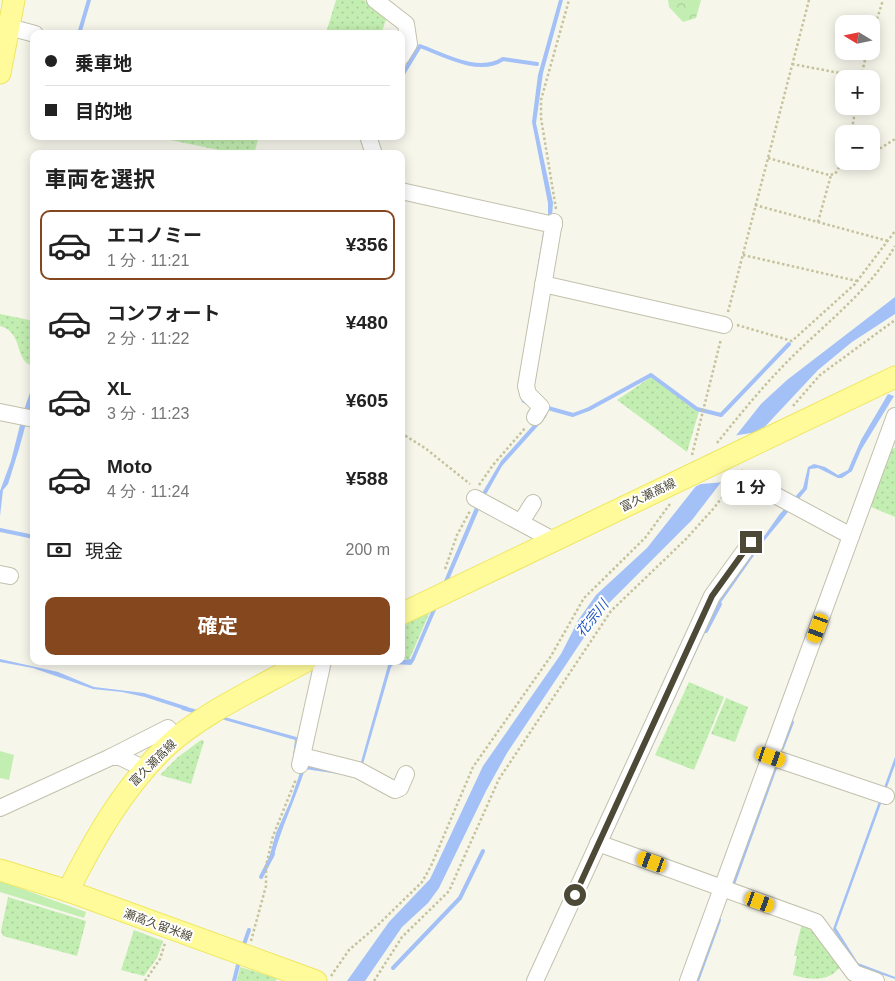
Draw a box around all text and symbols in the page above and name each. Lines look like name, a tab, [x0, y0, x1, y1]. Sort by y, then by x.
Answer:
north arrow	[835, 15, 880, 60]
map controls	[835, 15, 880, 170]
text: 乗車地	[75, 53, 132, 74]
button: +	[835, 70, 880, 115]
text: 目的地	[75, 101, 132, 122]
button: −	[835, 125, 880, 170]
text: 車両を選択	[45, 167, 155, 192]
icon: car	[47, 223, 92, 268]
text: エコノミー	[107, 225, 202, 246]
text: ¥356	[346, 234, 388, 255]
text: 1 分 · 11:21	[107, 252, 189, 269]
icon: car	[47, 301, 92, 346]
text: コンフォート	[107, 303, 220, 324]
text: ¥480	[346, 312, 388, 333]
text: 2 分 · 11:22	[107, 330, 189, 347]
text: XL	[107, 378, 131, 399]
icon: car	[47, 379, 92, 424]
text: ¥605	[346, 390, 388, 411]
text: 3 分 · 11:23	[107, 405, 189, 422]
text: Moto	[107, 456, 152, 477]
icon: car	[47, 457, 92, 502]
text: ¥588	[346, 468, 388, 489]
callout: 1 分	[721, 470, 781, 504]
street label: 富久瀬高線	[618, 476, 678, 514]
text: 1 分	[736, 479, 766, 496]
text: 4 分 · 11:24	[107, 483, 189, 500]
route end	[740, 531, 762, 553]
icon: cash	[45, 536, 73, 564]
text: 現金	[85, 541, 123, 562]
text: 200 m	[346, 541, 390, 558]
water label: 花宗川	[573, 595, 613, 639]
button: 確定	[45, 597, 390, 655]
car	[805, 611, 830, 645]
street label: 富久瀬高線	[127, 737, 179, 789]
car	[754, 745, 787, 769]
car	[635, 850, 668, 874]
route start	[564, 884, 586, 906]
car	[743, 890, 776, 914]
street label: 瀬高久留米線	[122, 906, 194, 944]

